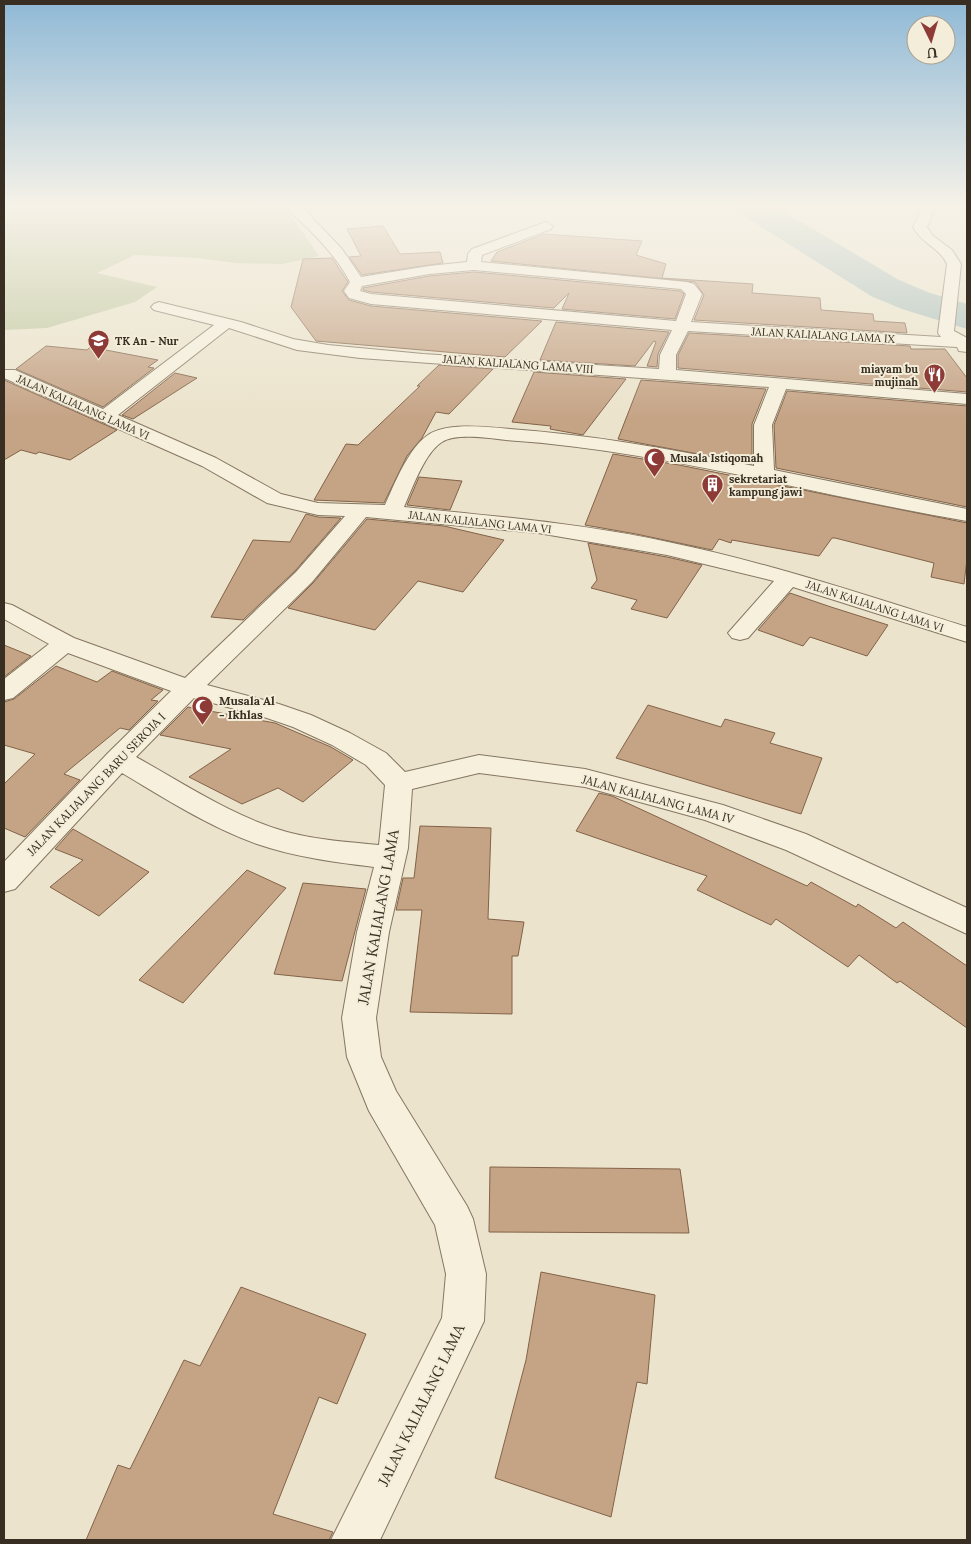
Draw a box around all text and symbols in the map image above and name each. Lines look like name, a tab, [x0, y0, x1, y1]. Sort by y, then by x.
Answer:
north arrow	[906, 15, 956, 65]
text: U	[926, 44, 938, 62]
street label: JALAN KALIALANG LAMA IX	[750, 324, 896, 346]
school or university icon: TK An - Nur	[87, 329, 111, 360]
place label: TK An - Nur	[115, 334, 179, 348]
street label: JALAN KALIALANG LAMA VIII	[441, 352, 594, 376]
place label: miayam bu mujinah	[861, 362, 918, 389]
restaurant icon: miayam bu mujinah	[922, 363, 946, 394]
street label: JALAN KALIALANG LAMA VI	[14, 371, 152, 443]
mosque icon: Musala Istiqomah	[642, 446, 666, 477]
place label: Musala Istiqomah	[670, 451, 763, 465]
place label: sekretariat kampung jawi	[729, 472, 803, 499]
building icon: sekretariat kampung jawi	[701, 473, 725, 504]
street label: JALAN KALIALANG LAMA VI	[407, 507, 553, 537]
street label: JALAN KALIALANG LAMA VI	[803, 577, 946, 635]
place label: Musala Al - Ikhlas	[219, 693, 275, 722]
mosque icon: Musala Al - Ikhlas	[191, 695, 215, 726]
street label: JALAN KALIALANG BARU SEROJA I	[23, 709, 168, 859]
street label: JALAN KALIALANG LAMA IV	[579, 771, 737, 827]
street label: JALAN KALIALANG LAMA	[353, 827, 403, 1007]
street label: JALAN KALIALANG LAMA	[373, 1321, 469, 1490]

